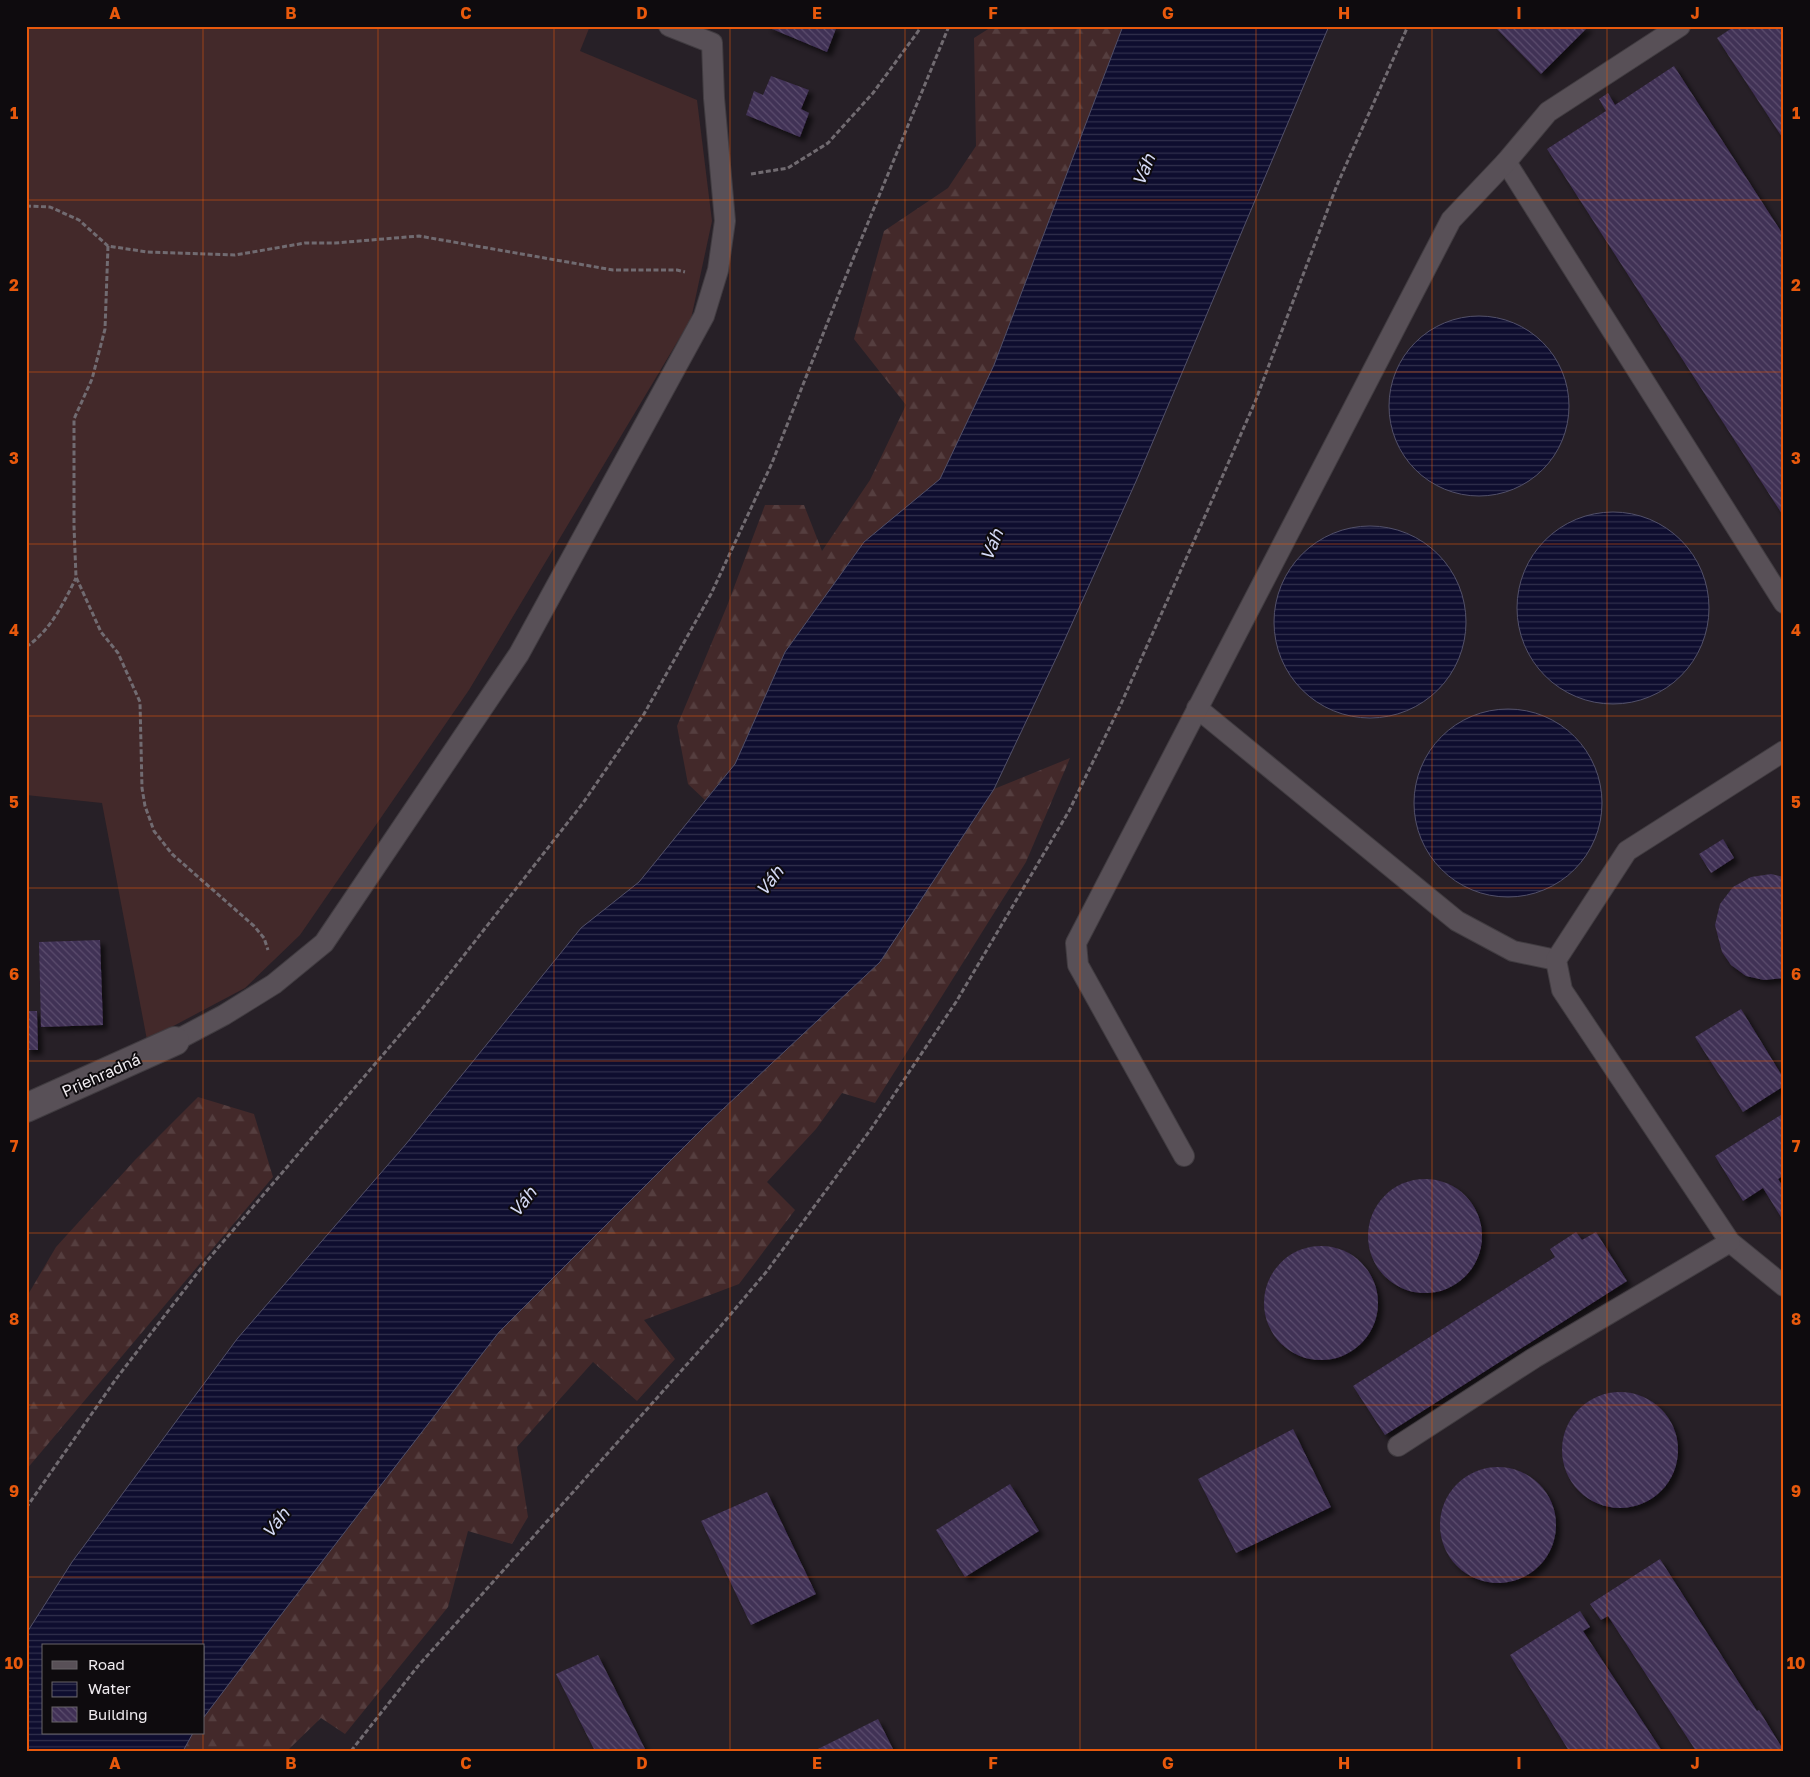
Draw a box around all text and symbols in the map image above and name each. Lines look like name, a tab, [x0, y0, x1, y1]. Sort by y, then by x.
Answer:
text: A	[109, 3, 121, 23]
text: B	[285, 3, 297, 23]
text: C	[460, 3, 472, 23]
text: D	[636, 3, 648, 23]
text: E	[812, 3, 822, 23]
text: F	[988, 3, 998, 23]
text: G	[1162, 3, 1174, 23]
text: H	[1338, 3, 1350, 23]
text: I	[1516, 3, 1522, 23]
text: J	[1690, 3, 1700, 23]
text: 1	[10, 103, 18, 123]
text: 1	[1792, 103, 1800, 123]
water label: Váh	[1127, 150, 1160, 189]
text: 2	[9, 275, 19, 295]
text: 2	[1791, 275, 1801, 295]
text: 3	[9, 448, 19, 468]
text: 3	[1791, 448, 1801, 468]
water label: Váh	[975, 525, 1008, 564]
text: 4	[9, 620, 19, 640]
text: 4	[1791, 620, 1801, 640]
text: 5	[9, 792, 19, 812]
text: 5	[1791, 792, 1801, 812]
water label: Váh	[751, 860, 788, 900]
text: 6	[9, 964, 19, 984]
text: 6	[1791, 964, 1801, 984]
street label: Priehradná	[59, 1049, 143, 1101]
text: 7	[10, 1136, 19, 1156]
text: 7	[1792, 1136, 1801, 1156]
water label: Váh	[504, 1181, 541, 1221]
text: 8	[9, 1309, 19, 1329]
text: 8	[1791, 1309, 1801, 1329]
text: 9	[9, 1481, 19, 1501]
text: 9	[1791, 1481, 1801, 1501]
water label: Váh	[257, 1502, 294, 1542]
legend	[42, 1644, 205, 1734]
text: 10	[5, 1653, 23, 1673]
text: 10	[1787, 1653, 1805, 1673]
text: Road	[88, 1655, 125, 1673]
text: Water	[88, 1679, 131, 1697]
text: Building	[88, 1705, 148, 1723]
text: A	[109, 1753, 121, 1773]
text: B	[285, 1753, 297, 1773]
text: C	[460, 1753, 472, 1773]
text: D	[636, 1753, 648, 1773]
text: E	[812, 1753, 822, 1773]
text: F	[988, 1753, 998, 1773]
text: G	[1162, 1753, 1174, 1773]
text: H	[1338, 1753, 1350, 1773]
text: I	[1516, 1753, 1522, 1773]
text: J	[1690, 1753, 1700, 1773]

